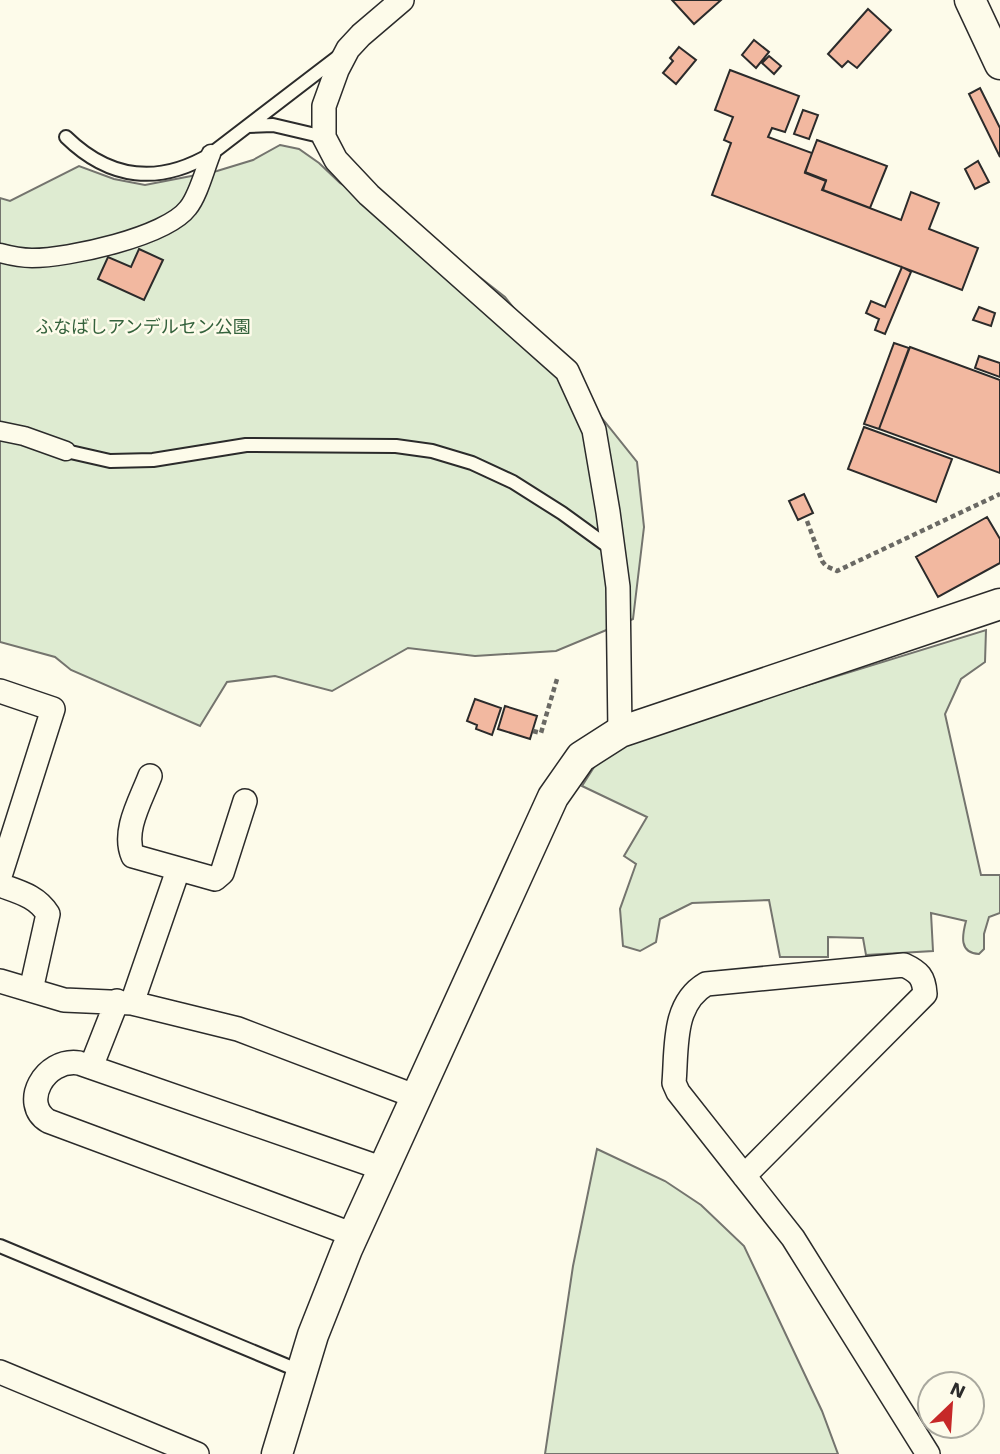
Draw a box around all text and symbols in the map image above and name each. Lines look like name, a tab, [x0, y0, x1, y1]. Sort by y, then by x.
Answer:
park label: ふなばしアンデルセン公園	[35, 316, 251, 337]
north arrow	[916, 1370, 986, 1440]
text: N	[947, 1377, 969, 1403]

